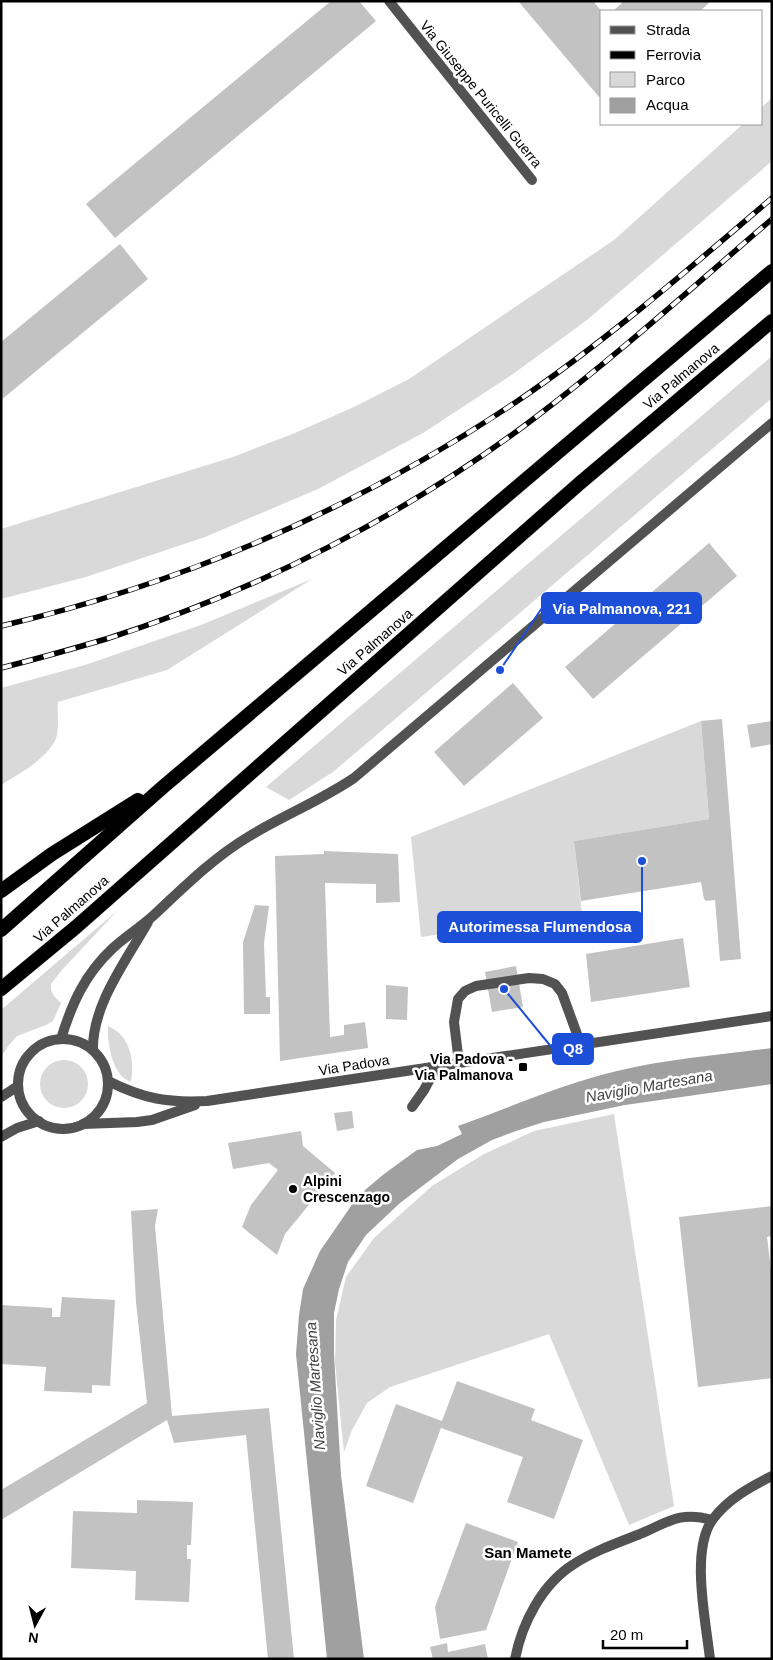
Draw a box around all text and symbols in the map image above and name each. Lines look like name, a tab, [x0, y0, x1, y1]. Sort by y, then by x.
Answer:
legend	[600, 10, 763, 125]
street label: Via Giuseppe Puricelli Guerra	[417, 17, 545, 171]
text: Strada	[646, 21, 691, 38]
text: Ferrovia	[646, 46, 702, 63]
text: Parco	[646, 71, 685, 88]
text: Acqua	[646, 96, 689, 113]
street label: Via Palmanova	[640, 340, 722, 412]
callout: Via Palmanova, 221	[542, 593, 701, 623]
text: Via Palmanova, 221	[553, 600, 691, 617]
street label: Via Palmanova	[334, 605, 416, 679]
street label: Via Palmanova	[30, 872, 112, 946]
callout: Autorimessa Flumendosa	[438, 912, 642, 942]
text: Autorimessa Flumendosa	[448, 918, 632, 935]
callout: Q8	[553, 1034, 593, 1064]
text: Q8	[563, 1040, 583, 1057]
street label: Via Padova	[318, 1051, 391, 1078]
place label: Via Padova - Via Palmanova	[414, 1051, 513, 1083]
marker: Via Padova - Via Palmanova	[517, 1061, 529, 1073]
water label: Naviglio Martesana	[584, 1066, 714, 1106]
place label: Alpini Crescenzago	[303, 1173, 390, 1205]
marker: Alpini Crescenzago	[287, 1183, 299, 1195]
water label: Naviglio Martesana	[302, 1321, 328, 1451]
district label: San Mamete	[484, 1544, 572, 1561]
north arrow	[10, 1600, 60, 1650]
scale bar	[603, 1618, 687, 1650]
text: 20 m	[610, 1626, 643, 1643]
text: N	[27, 1629, 39, 1646]

